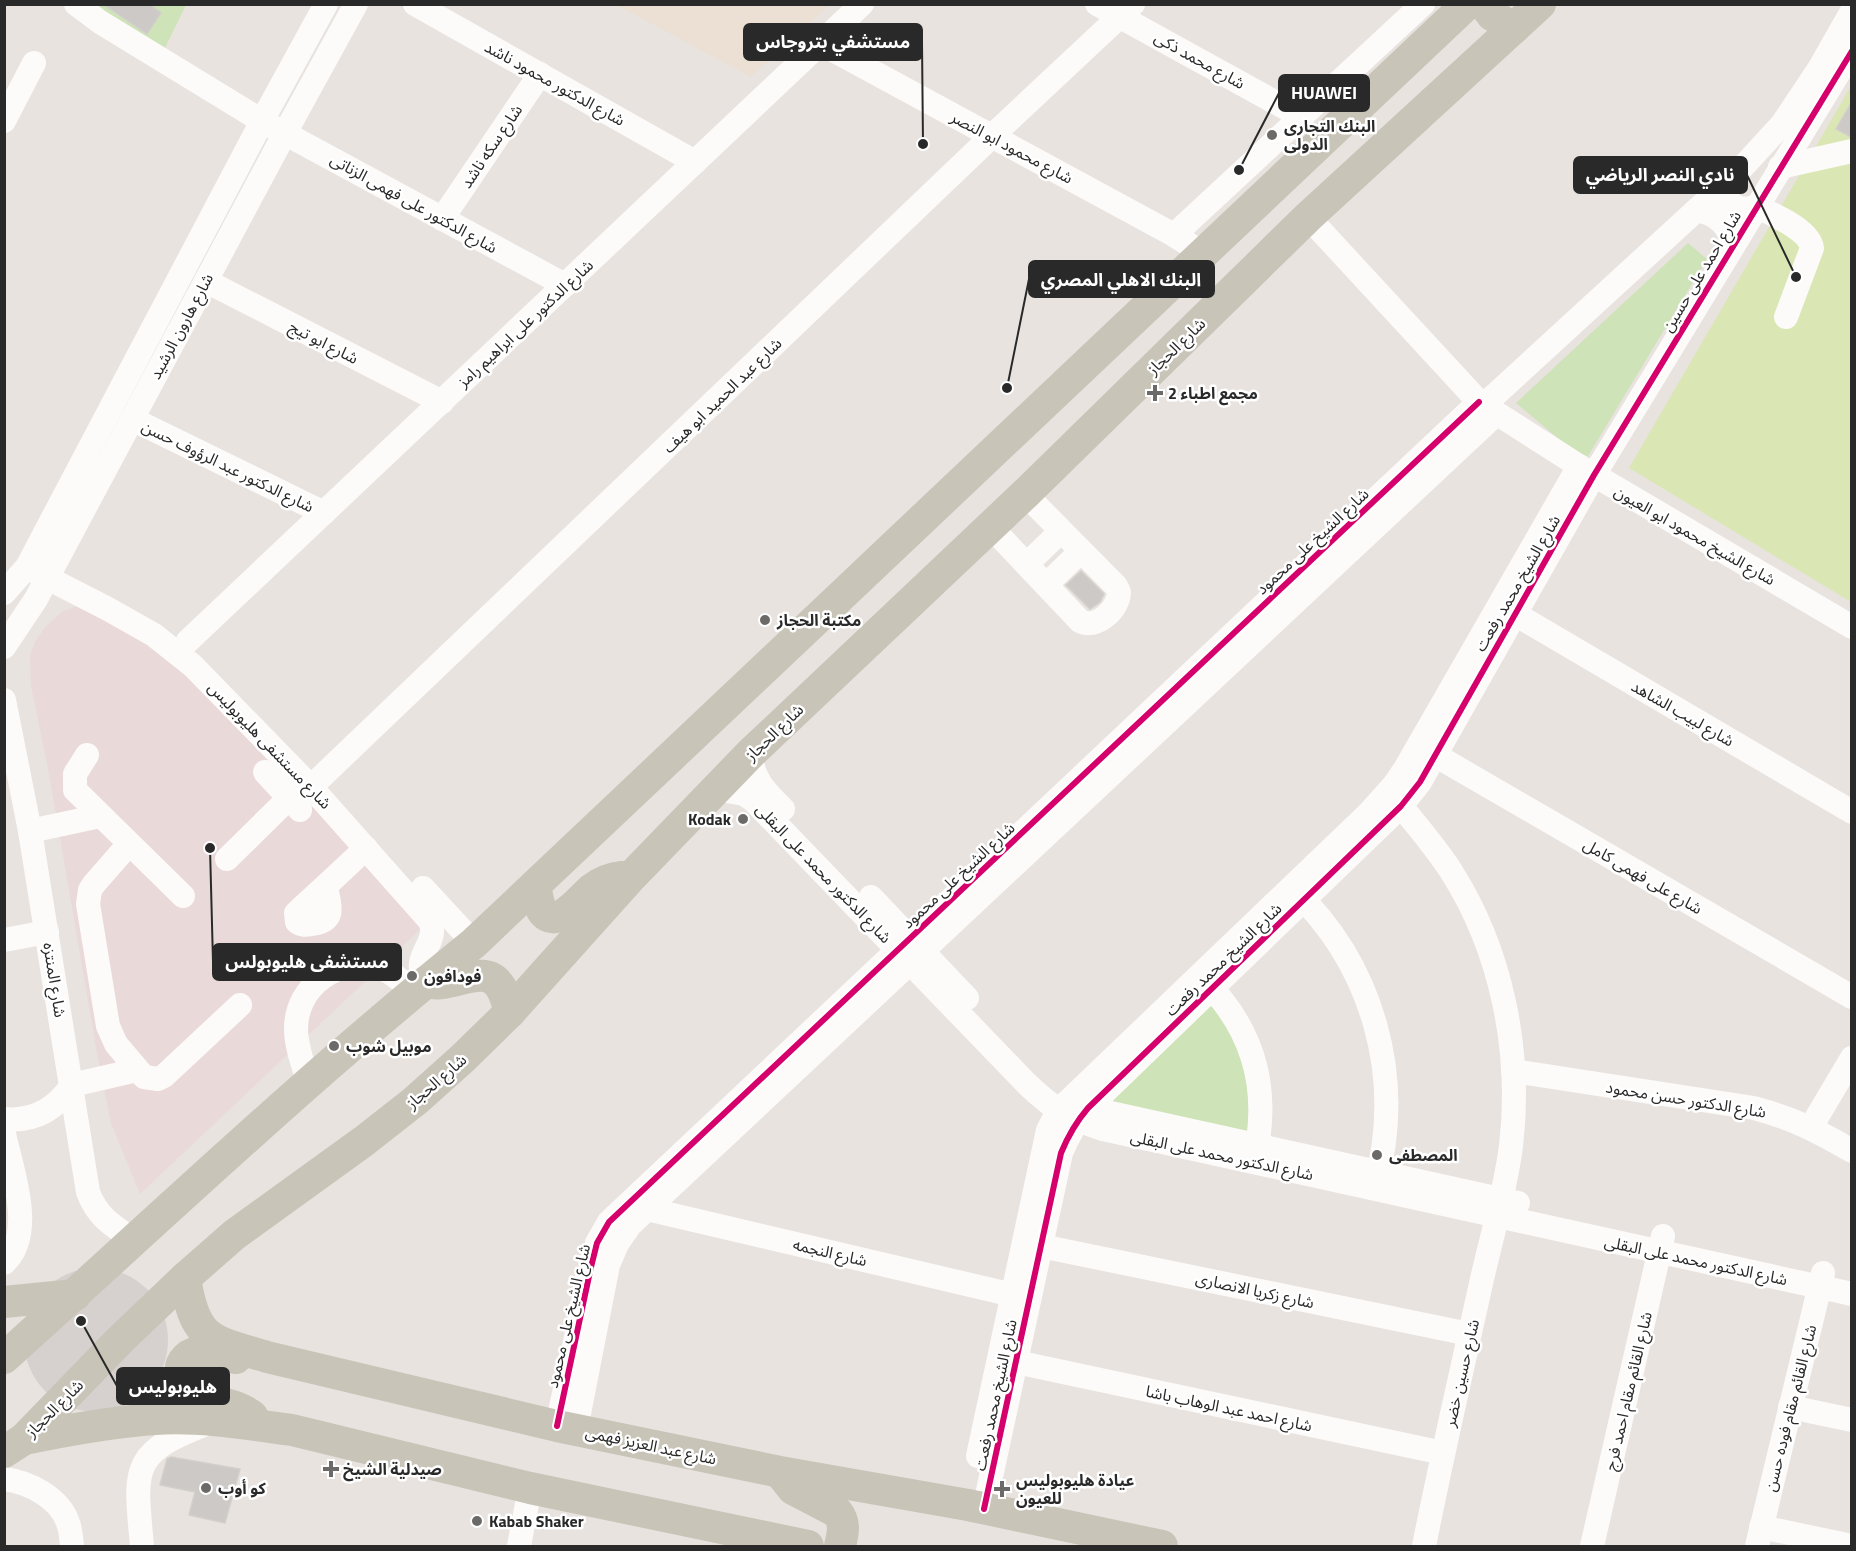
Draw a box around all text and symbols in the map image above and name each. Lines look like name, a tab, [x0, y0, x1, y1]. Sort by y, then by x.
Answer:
callout: مستشفي بتروجاس	[744, 24, 922, 60]
street label: شارع محمد ذكى	[1150, 25, 1250, 96]
text: مستشفي بتروجاس	[756, 28, 910, 56]
street label: شارع الدكتور محمود ناشد	[480, 34, 630, 132]
callout: HUAWEI	[1279, 75, 1369, 111]
text: HUAWEI	[1291, 79, 1357, 106]
street label: شارع سكه ناشد	[454, 99, 529, 193]
street label: شارع محمود ابو النصر	[945, 104, 1077, 190]
place label: البنك التجارى الدولى	[1284, 114, 1375, 156]
marker: البنك التجارى الدولى	[1265, 128, 1279, 142]
street label: شارع الدكتور على فهمى الزناتى	[325, 147, 502, 260]
callout: نادي النصر الرياضي	[1574, 157, 1747, 193]
text: نادي النصر الرياضي	[1586, 161, 1734, 189]
street label: شارع احمد على حسين	[1655, 206, 1748, 337]
street label: شارع الدكتور على ابراهيم رامز	[451, 253, 599, 394]
callout: البنك الاهلي المصري	[1029, 261, 1214, 297]
text: البنك الاهلي المصري	[1041, 266, 1201, 294]
street label: شارع هارون الرشيد	[143, 269, 220, 384]
street label: شارع الحجاز	[1140, 312, 1212, 382]
street label: شارع ابو تيج	[285, 314, 363, 371]
street label: شارع عبد الحميد ابو هيف	[657, 332, 788, 459]
place label: مجمع اطباء 2	[1168, 381, 1258, 406]
marker: مجمع اطباء 2	[1146, 384, 1164, 402]
street label: شارع الدكتور عبد الرؤوف حسن	[137, 414, 318, 519]
street label: شارع الشيخ محمود ابو العيون	[1609, 479, 1780, 592]
street label: شارع الشيخ على محمود	[1250, 482, 1375, 601]
street label: شارع الشيخ محمد رفعت	[1468, 510, 1567, 656]
place label: مكتبة الحجاز	[776, 608, 861, 632]
marker: مكتبة الحجاز	[758, 613, 772, 627]
street label: شارع لبيب الشاهد	[1627, 674, 1739, 753]
street label: شارع مستشفى هليوبوليس	[202, 676, 337, 815]
street label: شارع الحجاز	[738, 698, 810, 768]
street label: شارع الدكتور محمد على البقلى	[750, 798, 897, 949]
place label: Kodak	[688, 807, 732, 831]
marker: Kodak	[736, 812, 750, 826]
street label: شارع الشيخ على محمود	[896, 816, 1021, 935]
street label: شارع على فهمى كامل	[1578, 832, 1707, 921]
street label: شارع الشيخ محمد رفعت	[1159, 897, 1288, 1022]
street label: شارع المنتزه	[36, 941, 73, 1019]
callout: مستشفى هليوبولس	[213, 944, 401, 980]
text: مستشفى هليوبولس	[225, 948, 389, 975]
place label: فودافون	[424, 964, 481, 988]
marker: فودافون	[405, 969, 419, 983]
place label: موبيل شوب	[346, 1034, 431, 1058]
marker: موبيل شوب	[327, 1039, 341, 1053]
street label: شارع الحجاز	[400, 1048, 472, 1116]
street label: شارع الدكتور حسن محمود	[1604, 1074, 1768, 1125]
street label: شارع الدكتور محمد على البقلى	[1128, 1124, 1316, 1187]
place label: المصطفى	[1389, 1143, 1458, 1167]
marker: المصطفى	[1370, 1148, 1384, 1162]
street label: شارع الدكتور محمد على البقلى	[1602, 1229, 1790, 1292]
street label: شارع النجمه	[790, 1232, 869, 1273]
street label: شارع الشيخ على محمود	[540, 1242, 597, 1391]
street label: شارع زكريا الانصارى	[1193, 1266, 1316, 1315]
street label: شارع القائم مقام احمد فرج	[1598, 1309, 1659, 1473]
street label: شارع الشيخ محمد رفعت	[967, 1317, 1024, 1473]
street label: شارع حسين خضر	[1437, 1317, 1486, 1430]
street label: شارع القائم مقام فوده حسن	[1758, 1322, 1823, 1494]
callout: هليوبوليس	[117, 1368, 229, 1404]
street label: شارع الحجاز	[19, 1373, 89, 1444]
text: هليوبوليس	[129, 1373, 217, 1400]
street label: شارع احمد عبد الوهاب باشا	[1143, 1379, 1314, 1438]
street label: شارع عبد العزيز فهمى	[583, 1419, 719, 1472]
place label: صيدلية الشيخ	[343, 1457, 442, 1482]
marker: صيدلية الشيخ	[324, 1462, 338, 1476]
place label: عيادة هليوبوليس للعيون	[1016, 1468, 1134, 1510]
place label: كو أوب	[218, 1476, 267, 1500]
marker: عيادة هليوبوليس للعيون	[993, 1480, 1011, 1498]
marker: كو أوب	[199, 1481, 213, 1495]
place label: Kabab Shaker	[489, 1509, 584, 1533]
marker: Kabab Shaker	[470, 1514, 484, 1528]

